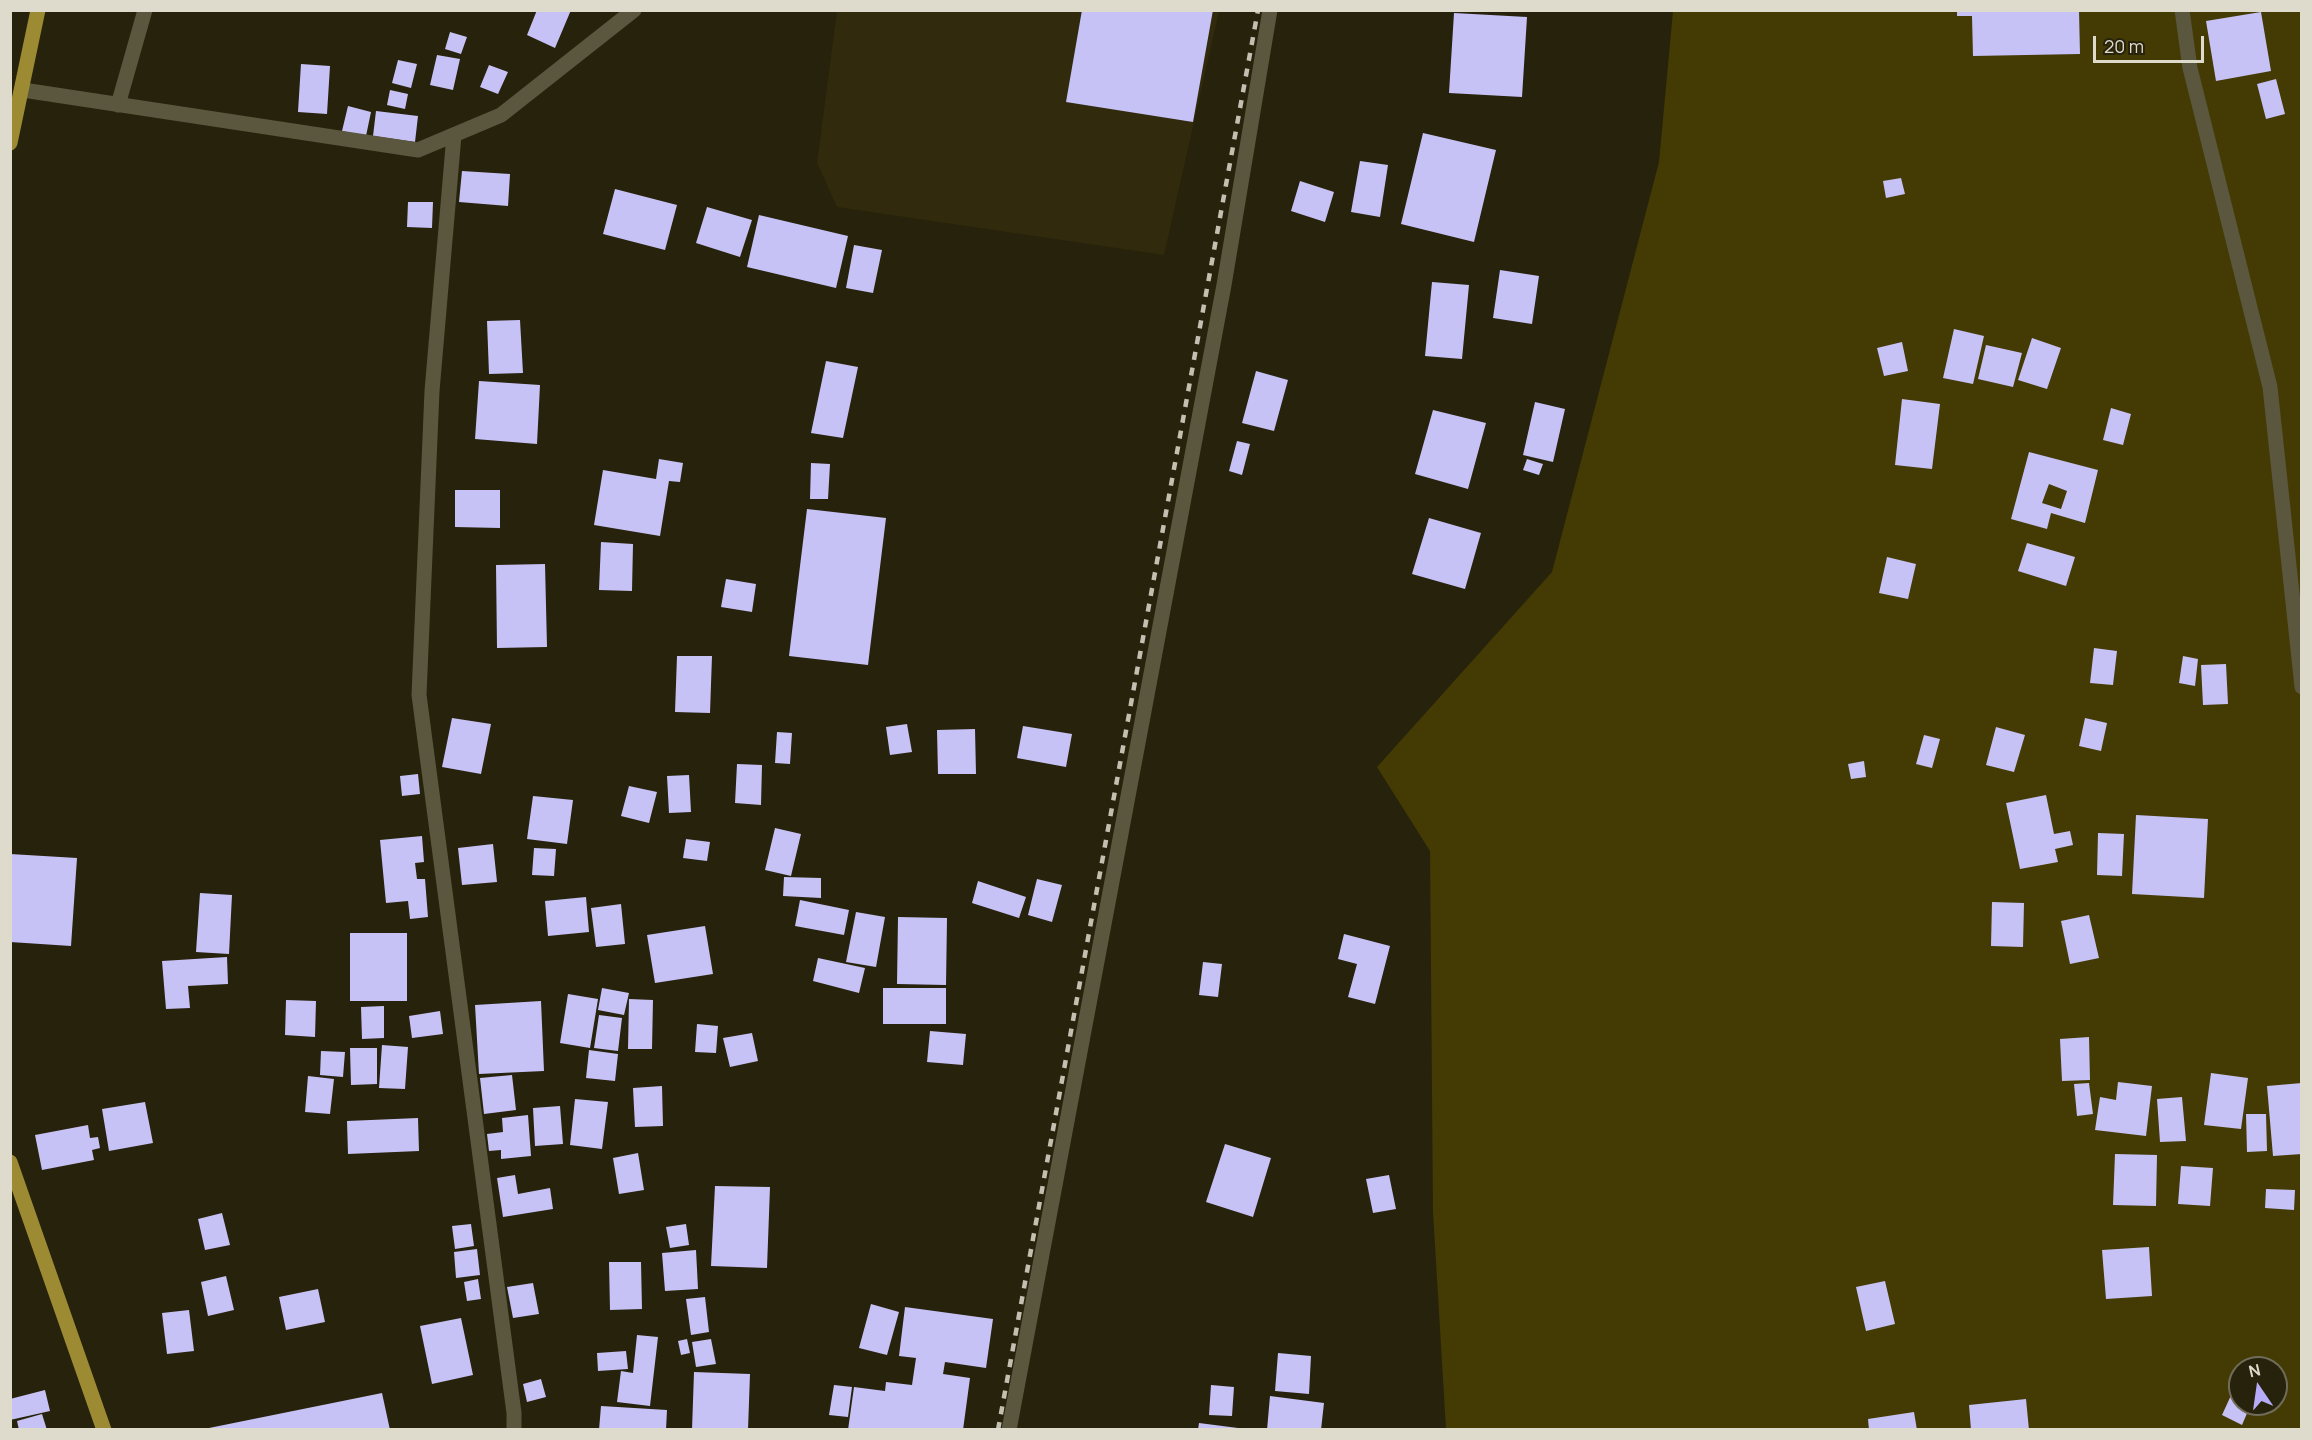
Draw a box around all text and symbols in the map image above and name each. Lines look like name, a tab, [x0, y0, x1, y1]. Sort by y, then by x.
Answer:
scale bar	[2096, 24, 2207, 62]
text: 20 m	[2104, 34, 2144, 58]
north arrow	[2228, 1356, 2288, 1416]
text: N	[2246, 1358, 2262, 1382]

